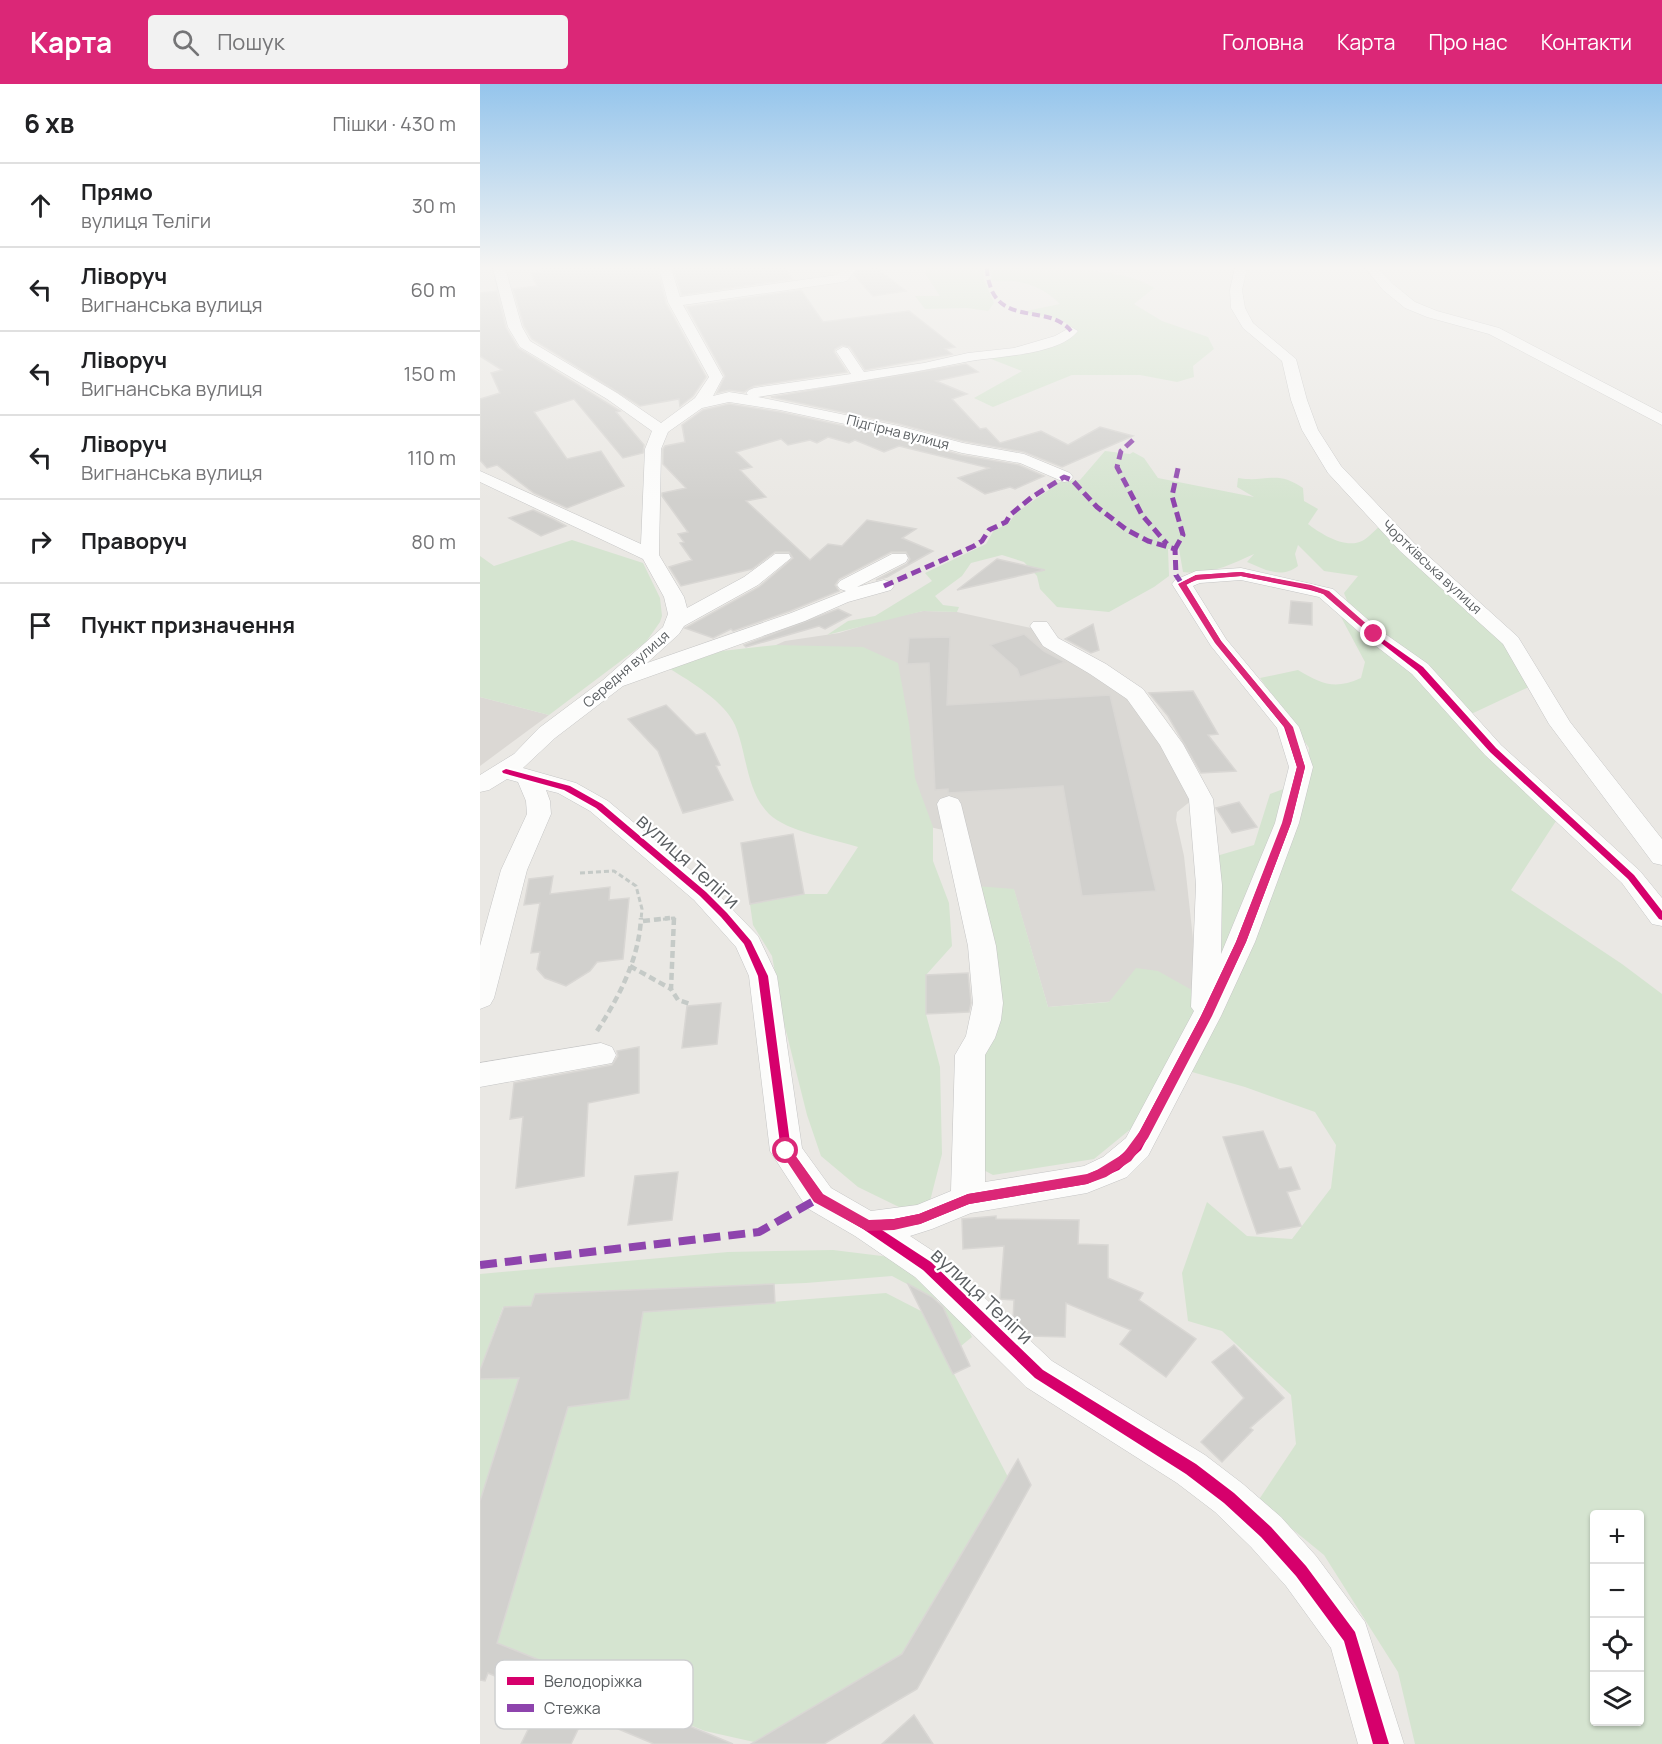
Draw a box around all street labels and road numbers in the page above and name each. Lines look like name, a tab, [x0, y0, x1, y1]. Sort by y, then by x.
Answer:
street label: Підгірна вулиця	[845, 410, 951, 453]
street label: Чортківська вулиця	[1378, 515, 1486, 618]
street label: Середня вулиця	[578, 626, 673, 712]
street label: вулиця Теліги	[631, 807, 746, 914]
street label: вулиця Теліги	[926, 1241, 1039, 1350]

